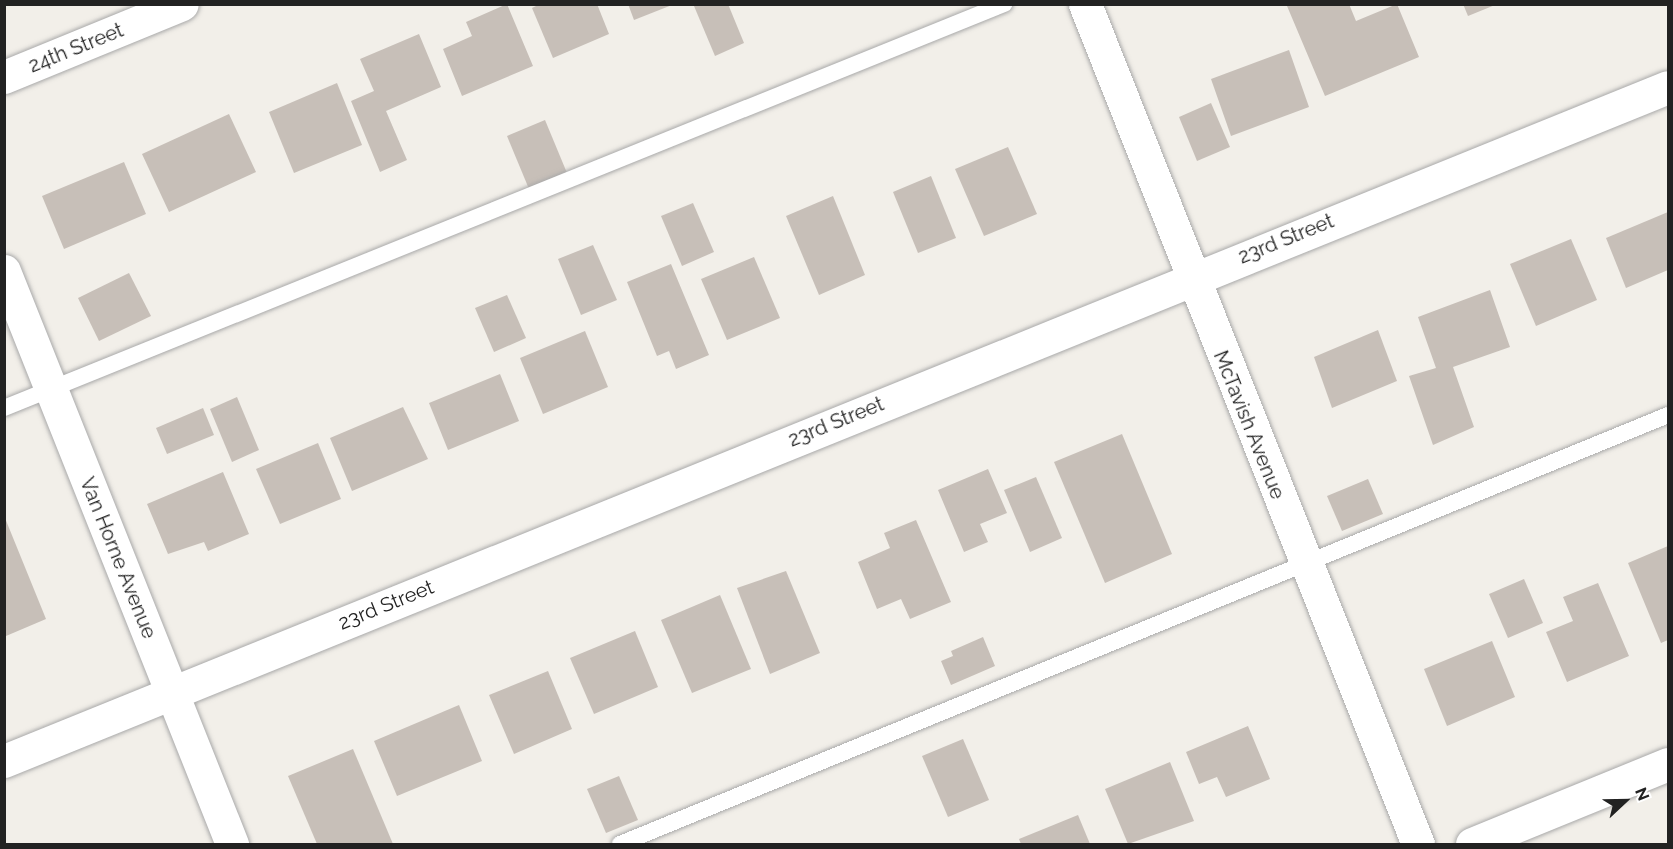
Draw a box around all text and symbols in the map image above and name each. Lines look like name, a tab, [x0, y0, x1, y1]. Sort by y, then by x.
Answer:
street label: 24th Street	[25, 18, 127, 78]
street label: 23rd Street	[1235, 209, 1337, 269]
street label: McTavish Avenue	[1208, 347, 1290, 503]
street label: 23rd Street	[785, 392, 887, 452]
street label: Van Horne Avenue	[75, 474, 161, 642]
street label: 23rd Street	[335, 575, 437, 635]
north arrow	[1595, 771, 1655, 831]
text: N	[1631, 785, 1653, 803]

